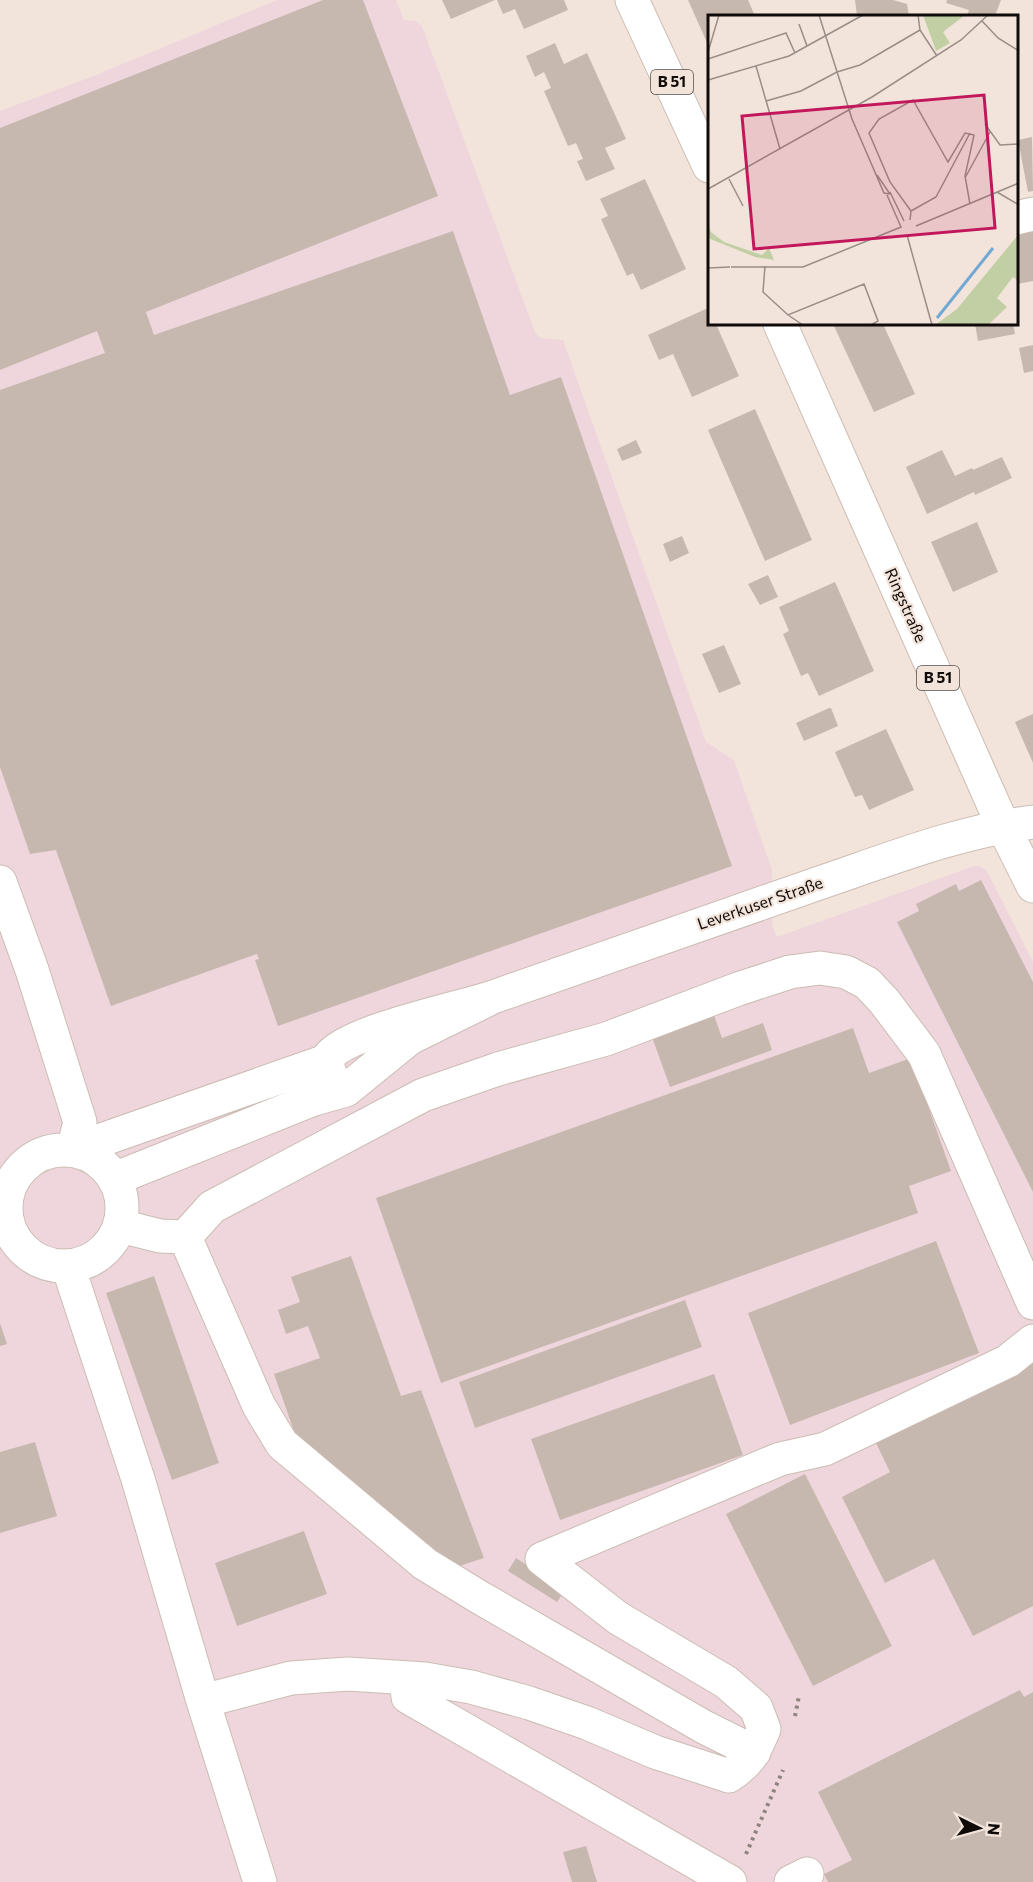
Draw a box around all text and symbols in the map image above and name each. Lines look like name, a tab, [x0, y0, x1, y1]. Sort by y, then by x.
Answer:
inset map	[708, 15, 1018, 326]
road number: B 51	[651, 70, 693, 94]
street label: Ringstraße	[882, 565, 931, 645]
road number: B 51	[917, 666, 959, 690]
street label: Leverkuser Straße	[695, 872, 825, 933]
north arrow	[949, 1798, 1009, 1858]
text: N	[984, 1823, 1004, 1836]

